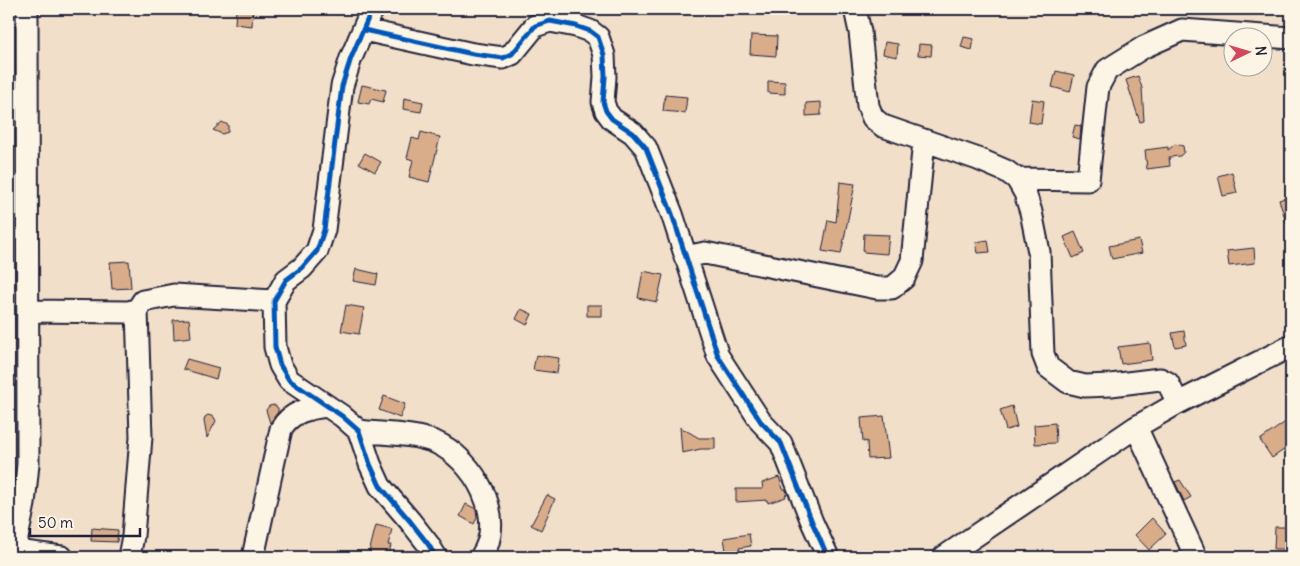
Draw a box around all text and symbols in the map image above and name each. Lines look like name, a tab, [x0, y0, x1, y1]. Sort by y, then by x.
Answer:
north arrow	[1222, 28, 1272, 78]
text: N	[1252, 45, 1270, 56]
scale bar	[30, 506, 140, 538]
text: 50 m	[38, 513, 73, 532]

